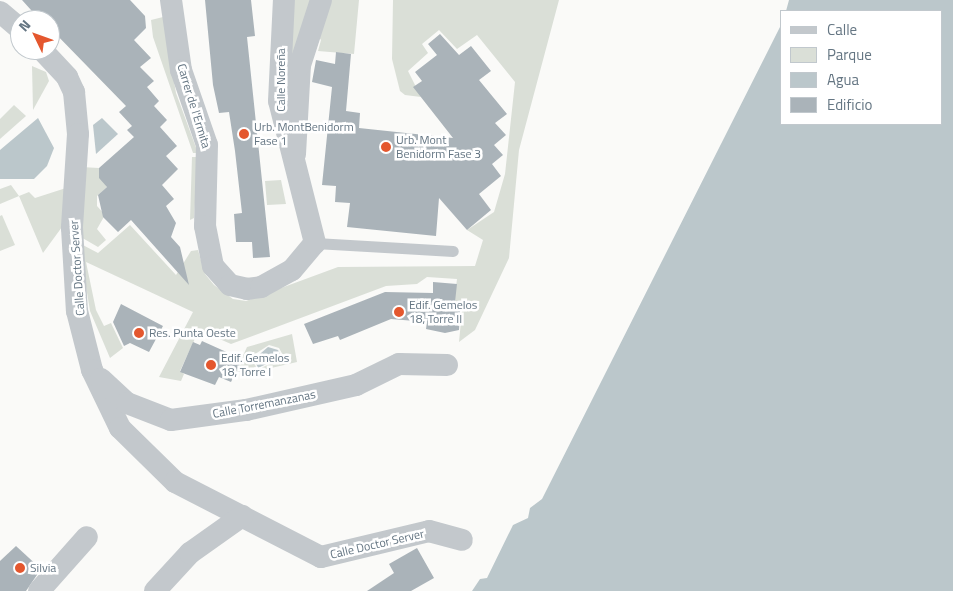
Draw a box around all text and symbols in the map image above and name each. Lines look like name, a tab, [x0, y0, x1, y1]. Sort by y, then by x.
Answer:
north arrow	[10, 10, 60, 60]
legend	[780, 10, 943, 125]
text: N	[13, 15, 35, 36]
text: Calle	[827, 18, 857, 41]
text: Parque	[827, 43, 872, 66]
street label: Calle Noreña	[274, 48, 288, 112]
street label: Carrer de l'Ermita	[174, 62, 214, 150]
text: Agua	[827, 68, 859, 91]
text: Edificio	[827, 93, 872, 116]
place label: Urb. MontBenidorm Fase 1	[254, 120, 354, 148]
marker: Urb. MontBenidorm Fase 1	[238, 128, 250, 140]
place label: Urb. Mont Benidorm Fase 3	[396, 133, 481, 161]
marker: Urb. Mont Benidorm Fase 3	[380, 141, 392, 153]
street label: Calle Doctor Server	[66, 220, 88, 316]
place label: Edif. Gemelos 18, Torre II	[409, 298, 477, 326]
marker: Edif. Gemelos 18, Torre II	[393, 306, 405, 318]
place label: Res. Punta Oeste	[149, 326, 236, 340]
marker: Res. Punta Oeste	[133, 327, 145, 339]
place label: Edif. Gemelos 18, Torre I	[221, 351, 289, 379]
marker: Edif. Gemelos 18, Torre I	[205, 359, 217, 371]
street label: Calle Torremanzanas	[211, 387, 317, 421]
street label: Calle Doctor Server	[329, 526, 425, 562]
place label: Silvia	[30, 561, 56, 575]
marker: Silvia	[14, 562, 26, 574]

